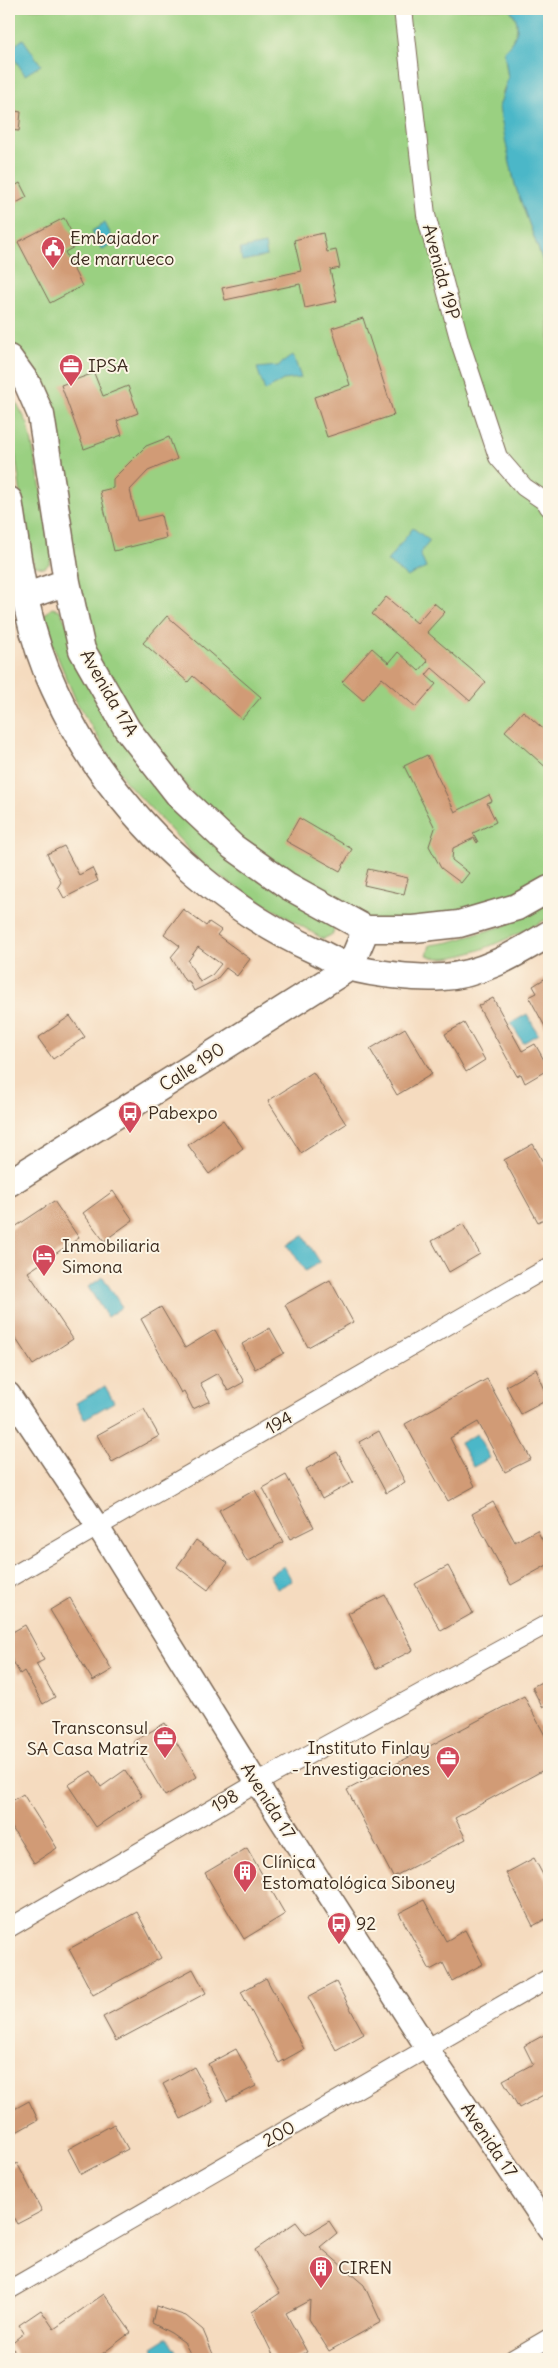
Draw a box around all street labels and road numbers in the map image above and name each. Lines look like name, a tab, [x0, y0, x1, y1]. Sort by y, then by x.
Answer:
street label: Avenida 19P	[418, 222, 465, 322]
street label: Avenida 17A	[75, 645, 144, 740]
street label: Calle 190	[155, 1037, 229, 1096]
street label: 194	[261, 1406, 297, 1440]
street label: Avenida 17	[236, 1758, 301, 1843]
street label: 198	[207, 1784, 243, 1817]
street label: Avenida 17	[456, 2098, 523, 2182]
street label: 200	[258, 2115, 299, 2152]

